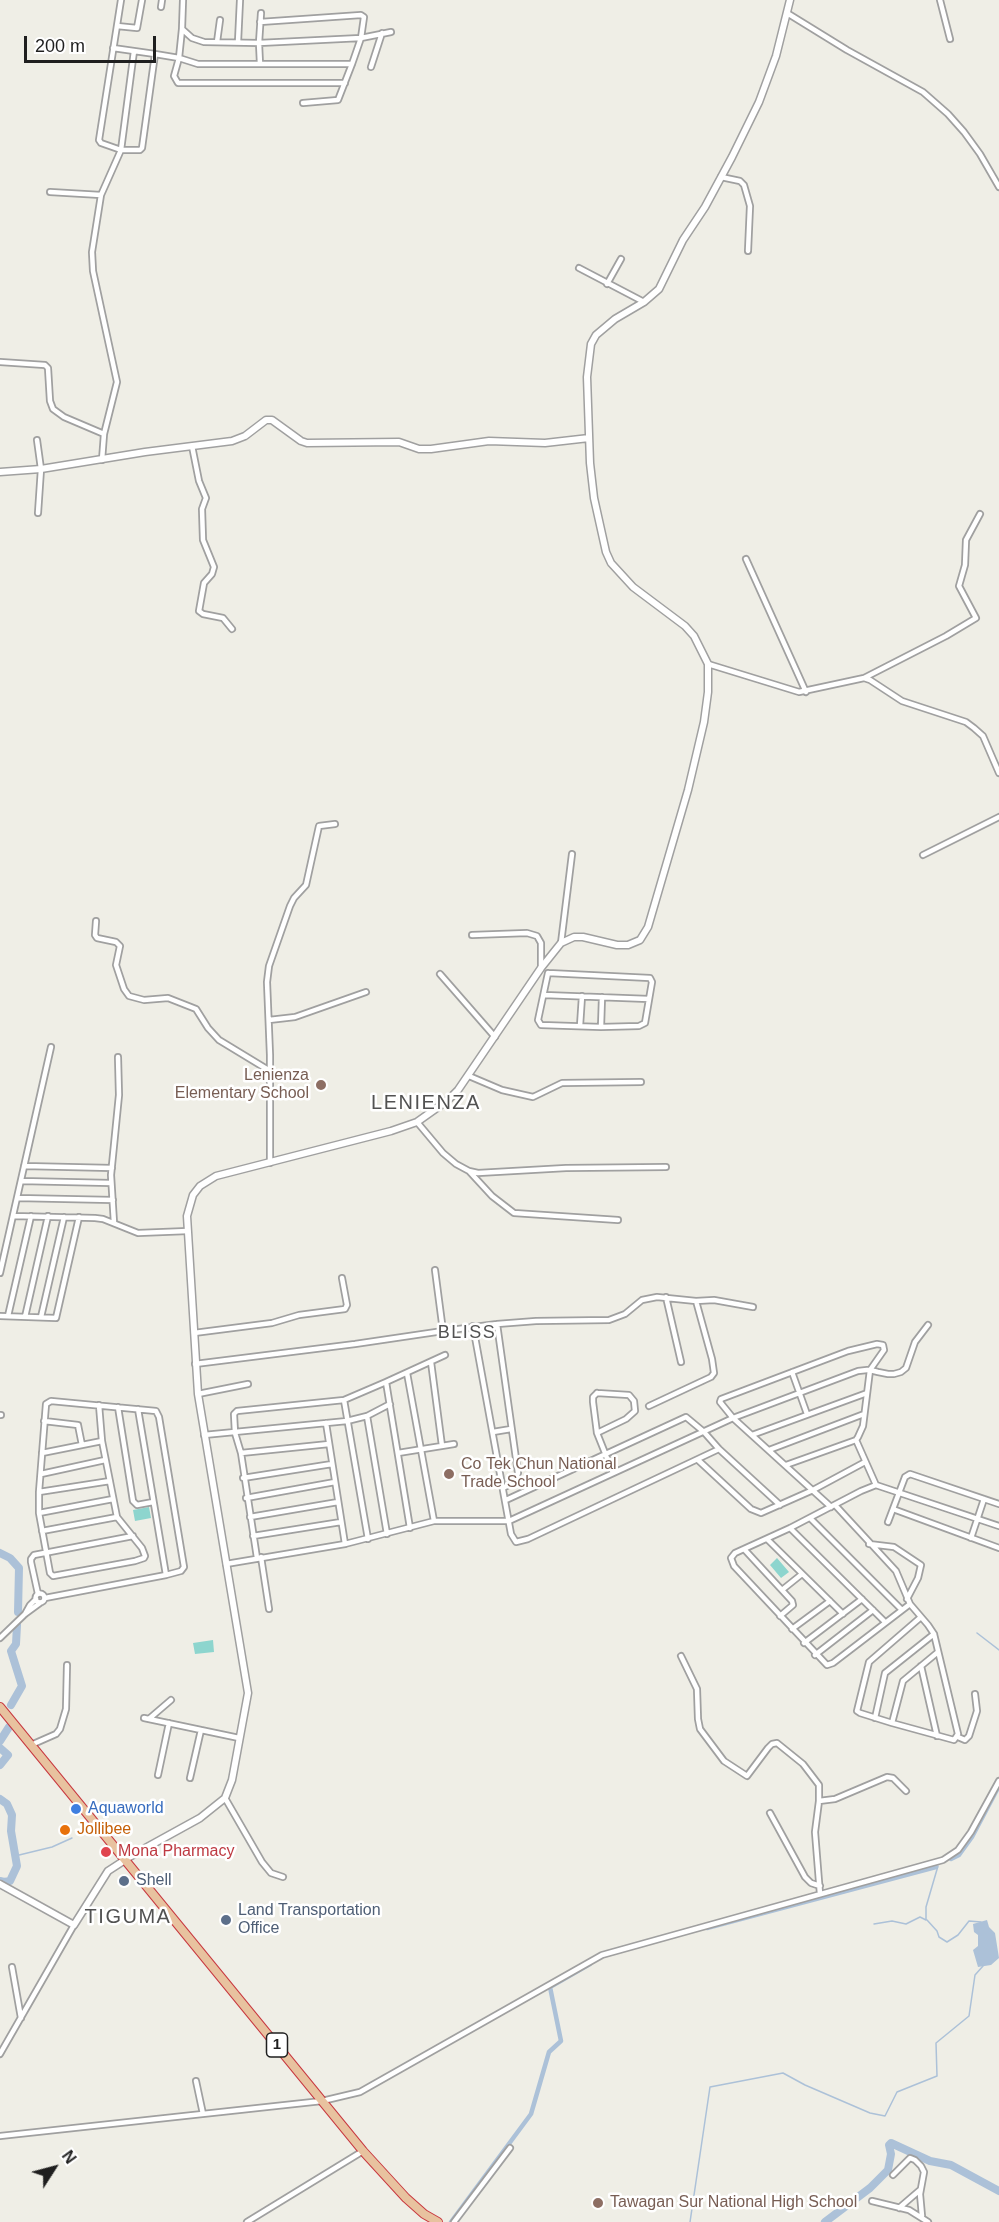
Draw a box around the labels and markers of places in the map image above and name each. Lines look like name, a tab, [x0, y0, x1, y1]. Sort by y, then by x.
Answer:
place label: Lenienza Elementary School	[175, 1066, 309, 1104]
marker: Lenienza Elementary School	[314, 1078, 328, 1092]
place label: Co Tek Chun National Trade School	[461, 1455, 617, 1493]
marker: Co Tek Chun National Trade School	[442, 1467, 456, 1481]
place label: Aquaworld	[88, 1799, 164, 1819]
marker: Aquaworld	[69, 1802, 83, 1816]
place label: Jollibee	[77, 1820, 131, 1840]
marker: Jollibee	[58, 1823, 72, 1837]
place label: Mona Pharmacy	[118, 1842, 234, 1862]
marker: Mona Pharmacy	[99, 1845, 113, 1859]
place label: Shell	[136, 1871, 172, 1891]
marker: Shell	[117, 1874, 131, 1888]
place label: Land Transportation Office	[238, 1901, 381, 1939]
marker: Land Transportation Office	[219, 1913, 233, 1927]
place label: Tawagan Sur National High School	[610, 2193, 857, 2213]
marker: Tawagan Sur National High School	[591, 2196, 605, 2210]

